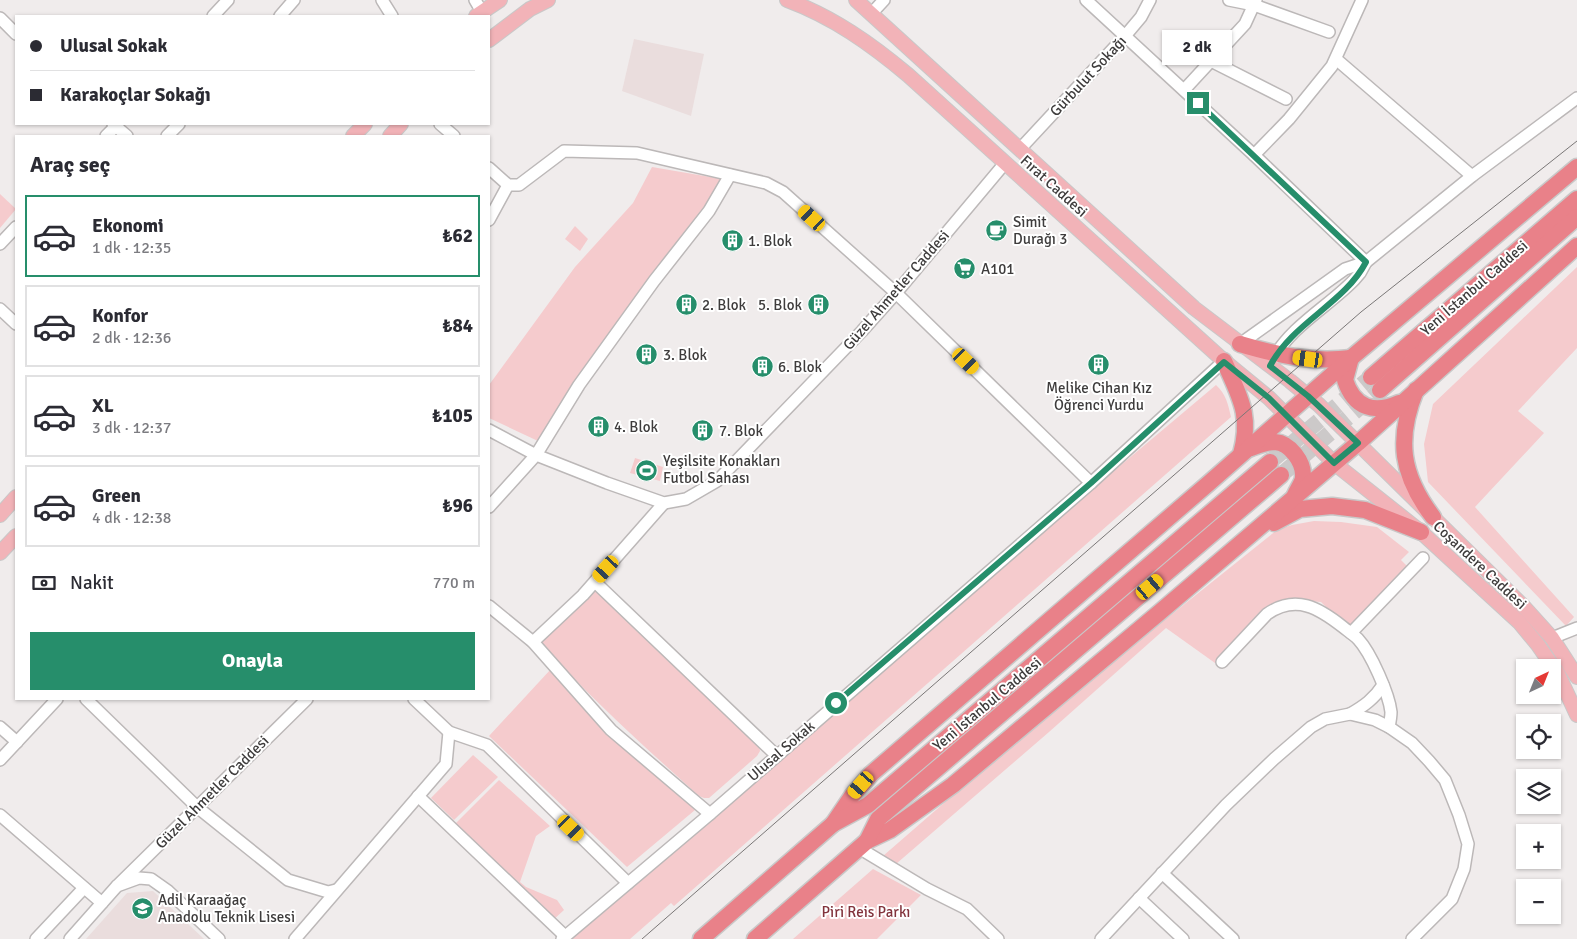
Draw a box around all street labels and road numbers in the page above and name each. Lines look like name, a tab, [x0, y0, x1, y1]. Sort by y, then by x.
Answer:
street label: Gürbulut Sokağı	[1046, 32, 1130, 120]
street label: Fırat Caddesi	[1017, 151, 1091, 221]
street label: Güzel Ahmetler Caddesi	[839, 226, 953, 354]
street label: Yeni İstanbul Caddesi	[1417, 237, 1531, 339]
street label: Coşandere Caddesi	[1430, 517, 1530, 613]
street label: Yeni İstanbul Caddesi	[929, 653, 1045, 755]
street label: Ulusal Sokak	[744, 717, 819, 785]
street label: Güzel Ahmetler Caddesi	[152, 732, 272, 852]

